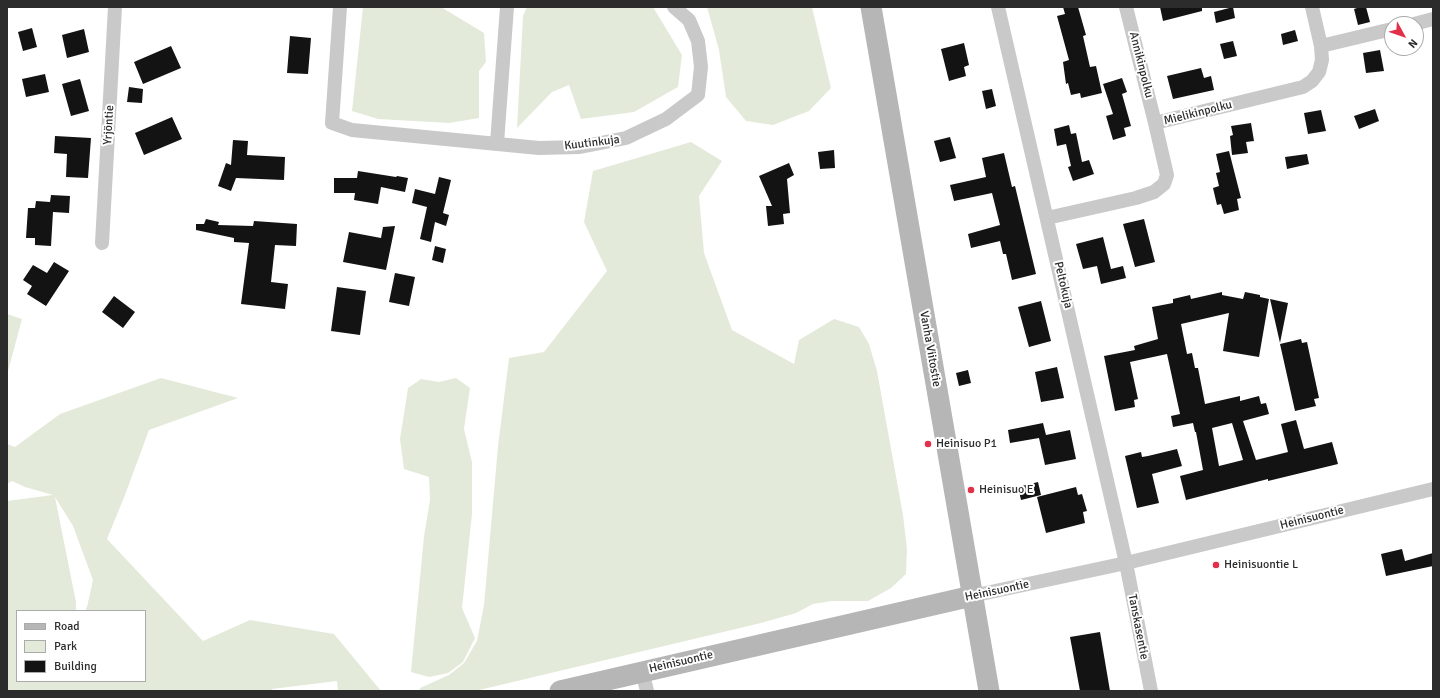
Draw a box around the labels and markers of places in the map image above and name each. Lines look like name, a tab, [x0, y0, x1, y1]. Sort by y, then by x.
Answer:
place label: Heinisuo P1	[936, 437, 997, 451]
marker: Heinisuo P1	[923, 439, 933, 449]
place label: Heinisuo E	[979, 483, 1034, 497]
marker: Heinisuo E	[966, 485, 976, 495]
place label: Heinisuontie L	[1224, 558, 1298, 572]
marker: Heinisuontie L	[1211, 560, 1221, 570]

